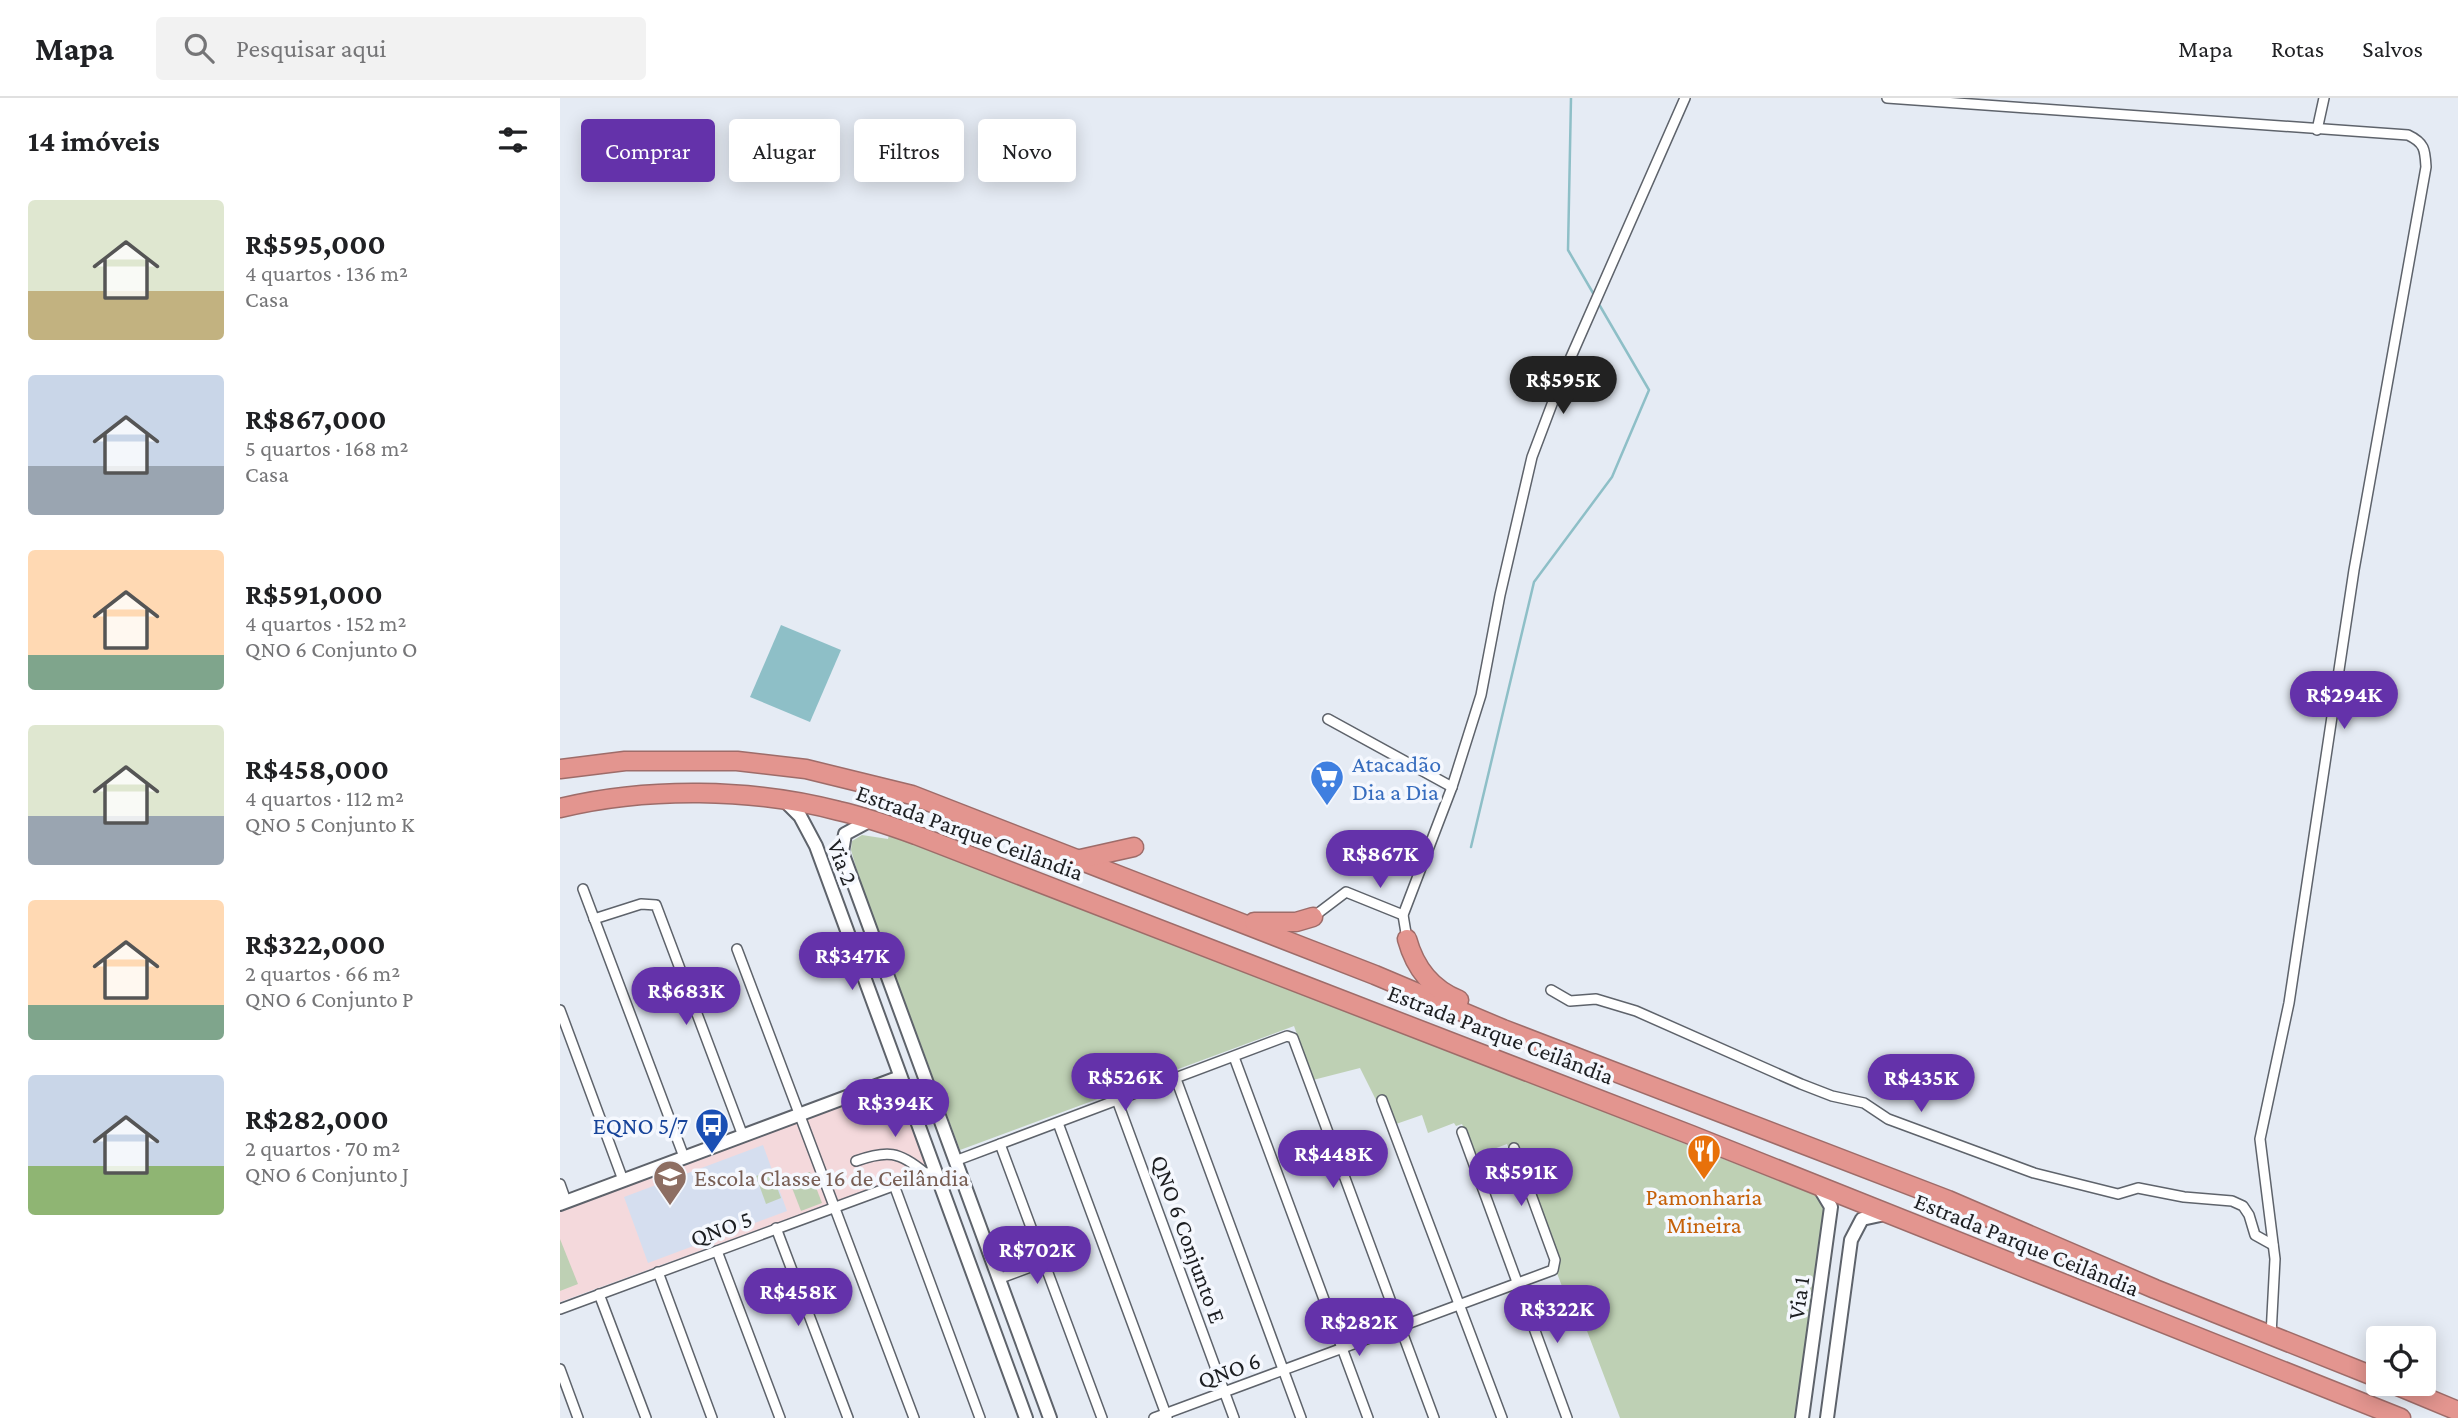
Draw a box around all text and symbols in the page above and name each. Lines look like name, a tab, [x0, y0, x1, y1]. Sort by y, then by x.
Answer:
search box	[156, 17, 646, 80]
icon: search	[180, 29, 218, 67]
text: Mapa	[35, 30, 114, 67]
text: Pesquisar aqui	[236, 34, 386, 63]
text: Mapa	[2178, 35, 2233, 62]
text: Rotas	[2271, 35, 2324, 62]
text: Salvos	[2362, 35, 2423, 62]
chip: Comprar	[581, 119, 715, 182]
chip: Alugar	[729, 119, 840, 182]
chip: Filtros	[854, 119, 964, 182]
chip: Novo	[978, 119, 1076, 182]
icon: filters	[494, 121, 532, 159]
text: 14 imóveis	[28, 124, 160, 157]
text: R$595,000	[245, 227, 386, 260]
icon: home	[84, 228, 168, 312]
text: 4 quartos · 136 m²	[245, 260, 408, 286]
text: Casa	[245, 286, 289, 312]
pin: R$595K	[1506, 356, 1620, 416]
text: R$595K	[1526, 366, 1600, 392]
text: R$867,000	[245, 402, 387, 435]
icon: home	[84, 403, 168, 487]
text: 5 quartos · 168 m²	[245, 435, 408, 461]
text: Casa	[245, 461, 289, 487]
text: R$591,000	[245, 577, 383, 610]
icon: home	[84, 578, 168, 662]
text: 4 quartos · 152 m²	[245, 610, 407, 636]
text: QNO 6 Conjunto O	[245, 636, 417, 662]
pin: R$294K	[2287, 672, 2401, 731]
text: R$294K	[2306, 681, 2382, 707]
place label: Atacadão Dia a Dia	[1352, 750, 1441, 805]
text: R$458,000	[245, 752, 389, 785]
icon: home	[84, 753, 168, 837]
supermarket icon: Atacadão Dia a Dia	[1308, 758, 1346, 807]
street label: Estrada Parque Ceilândia	[853, 778, 1087, 886]
text: 4 quartos · 112 m²	[245, 785, 404, 811]
text: QNO 5 Conjunto K	[245, 811, 414, 837]
pin: R$867K	[1323, 830, 1437, 890]
street label: Via 2	[822, 835, 864, 889]
text: R$867K	[1342, 840, 1418, 866]
text: R$322,000	[245, 927, 385, 960]
icon: home	[84, 928, 168, 1012]
pin: R$347K	[795, 932, 909, 992]
text: R$347K	[815, 942, 889, 968]
text: 2 quartos · 66 m²	[245, 960, 400, 986]
pin: R$683K	[629, 968, 743, 1027]
text: R$683K	[647, 977, 725, 1003]
street label: Estrada Parque Ceilândia	[1384, 978, 1618, 1090]
text: QNO 6 Conjunto P	[245, 986, 413, 1012]
pin: R$526K	[1068, 1054, 1182, 1113]
pin: R$435K	[1864, 1054, 1978, 1114]
text: R$526K	[1087, 1063, 1163, 1089]
text: R$435K	[1884, 1064, 1958, 1090]
pin: R$394K	[838, 1080, 952, 1139]
text: R$394K	[857, 1089, 933, 1115]
text: R$282,000	[245, 1102, 389, 1135]
icon: home	[84, 1103, 168, 1187]
bus stop icon: EQNO 5/7	[693, 1106, 731, 1155]
place label: EQNO 5/7	[593, 1112, 688, 1139]
pin: R$448K	[1276, 1130, 1390, 1190]
restaurant icon: Pamonharia Mineira	[1685, 1132, 1723, 1181]
text: 2 quartos · 70 m²	[245, 1135, 400, 1161]
text: R$448K	[1294, 1140, 1372, 1166]
pin: R$591K	[1464, 1148, 1578, 1208]
street label: QNO 6 Conjunto E	[1146, 1151, 1232, 1327]
school or university icon: Escola Classe 16 de Ceilândia	[651, 1158, 689, 1207]
text: R$591K	[1485, 1158, 1557, 1184]
text: QNO 6 Conjunto J	[245, 1161, 409, 1187]
place label: Escola Classe 16 de Ceilândia	[694, 1164, 969, 1191]
place label: Pamonharia Mineira	[1646, 1183, 1762, 1238]
street label: Estrada Parque Ceilândia	[1911, 1187, 2143, 1301]
street label: QNO 5	[686, 1204, 756, 1252]
pin: R$702K	[980, 1226, 1094, 1286]
text: R$702K	[999, 1236, 1075, 1262]
pin: R$458K	[741, 1268, 855, 1328]
street label: Via 1	[1782, 1275, 1814, 1321]
text: R$458K	[760, 1278, 836, 1304]
pin: R$322K	[1500, 1286, 1614, 1345]
text: R$322K	[1520, 1295, 1594, 1321]
pin: R$282K	[1302, 1298, 1416, 1358]
text: R$282K	[1321, 1308, 1397, 1334]
map controls	[2366, 1326, 2436, 1396]
button: locate	[2366, 1326, 2436, 1396]
street label: QNO 6	[1194, 1346, 1264, 1394]

